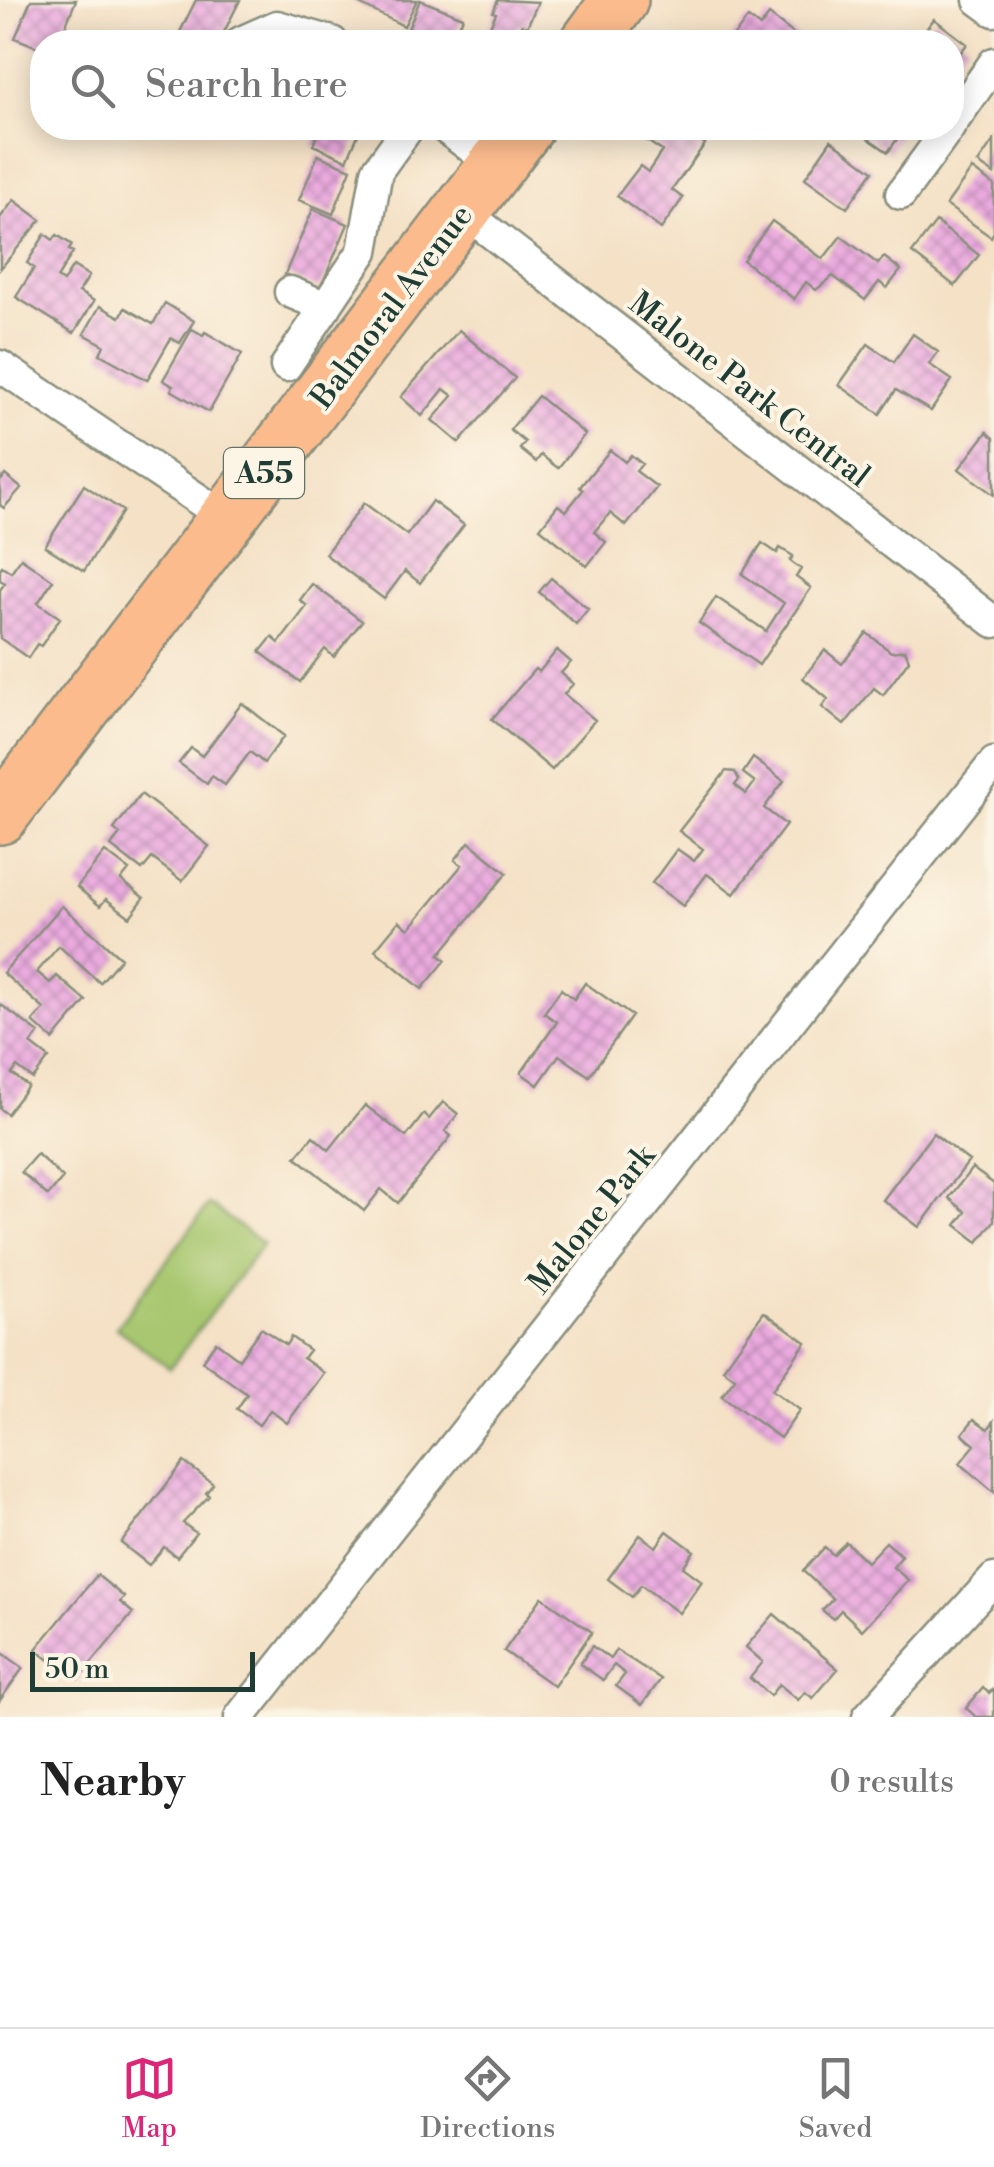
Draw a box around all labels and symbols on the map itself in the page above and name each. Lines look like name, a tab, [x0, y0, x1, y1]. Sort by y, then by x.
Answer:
street label: Balmoral Avenue	[301, 196, 482, 418]
street label: Malone Park Central	[621, 283, 878, 497]
road number: A55	[224, 448, 304, 498]
street label: Malone Park	[519, 1135, 666, 1302]
scale bar	[30, 1647, 255, 1692]

